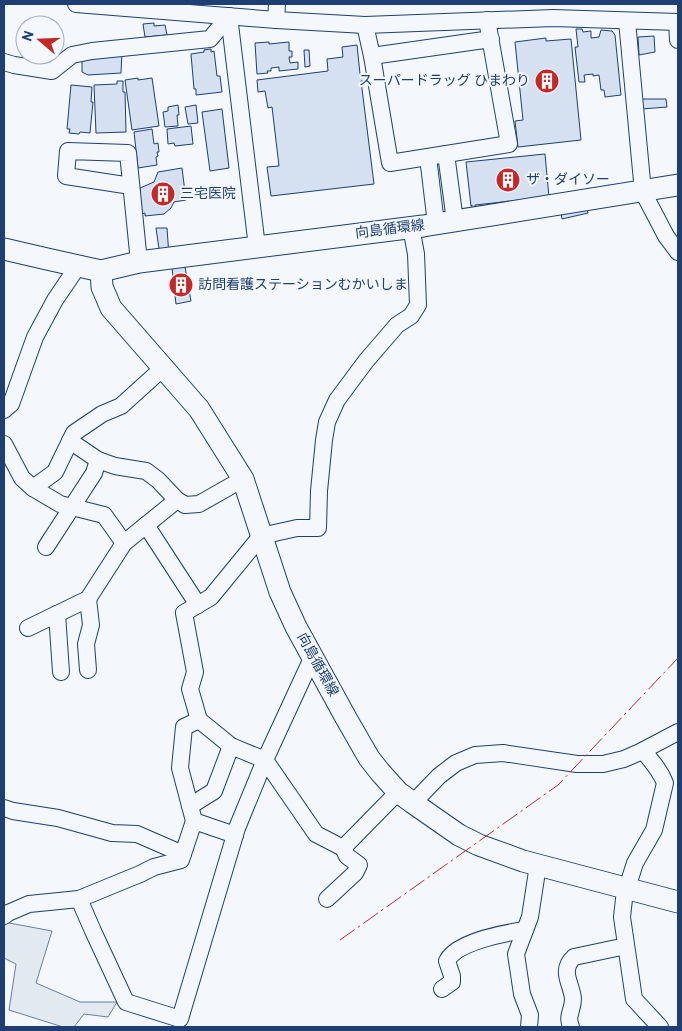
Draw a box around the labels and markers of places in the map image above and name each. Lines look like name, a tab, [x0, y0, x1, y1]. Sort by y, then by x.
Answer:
building icon: スーパードラッグ ひまわり	[534, 68, 560, 94]
place label: スーパードラッグ ひまわり	[359, 73, 530, 90]
building icon: ザ・ダイソー	[495, 167, 521, 193]
place label: ザ・ダイソー	[526, 172, 610, 189]
building icon: 三宅医院	[150, 181, 176, 207]
place label: 三宅医院	[180, 186, 236, 203]
building icon: 訪問看護ステーションむかいしま	[168, 272, 194, 298]
place label: 訪問看護ステーションむかいしま	[198, 277, 408, 294]

